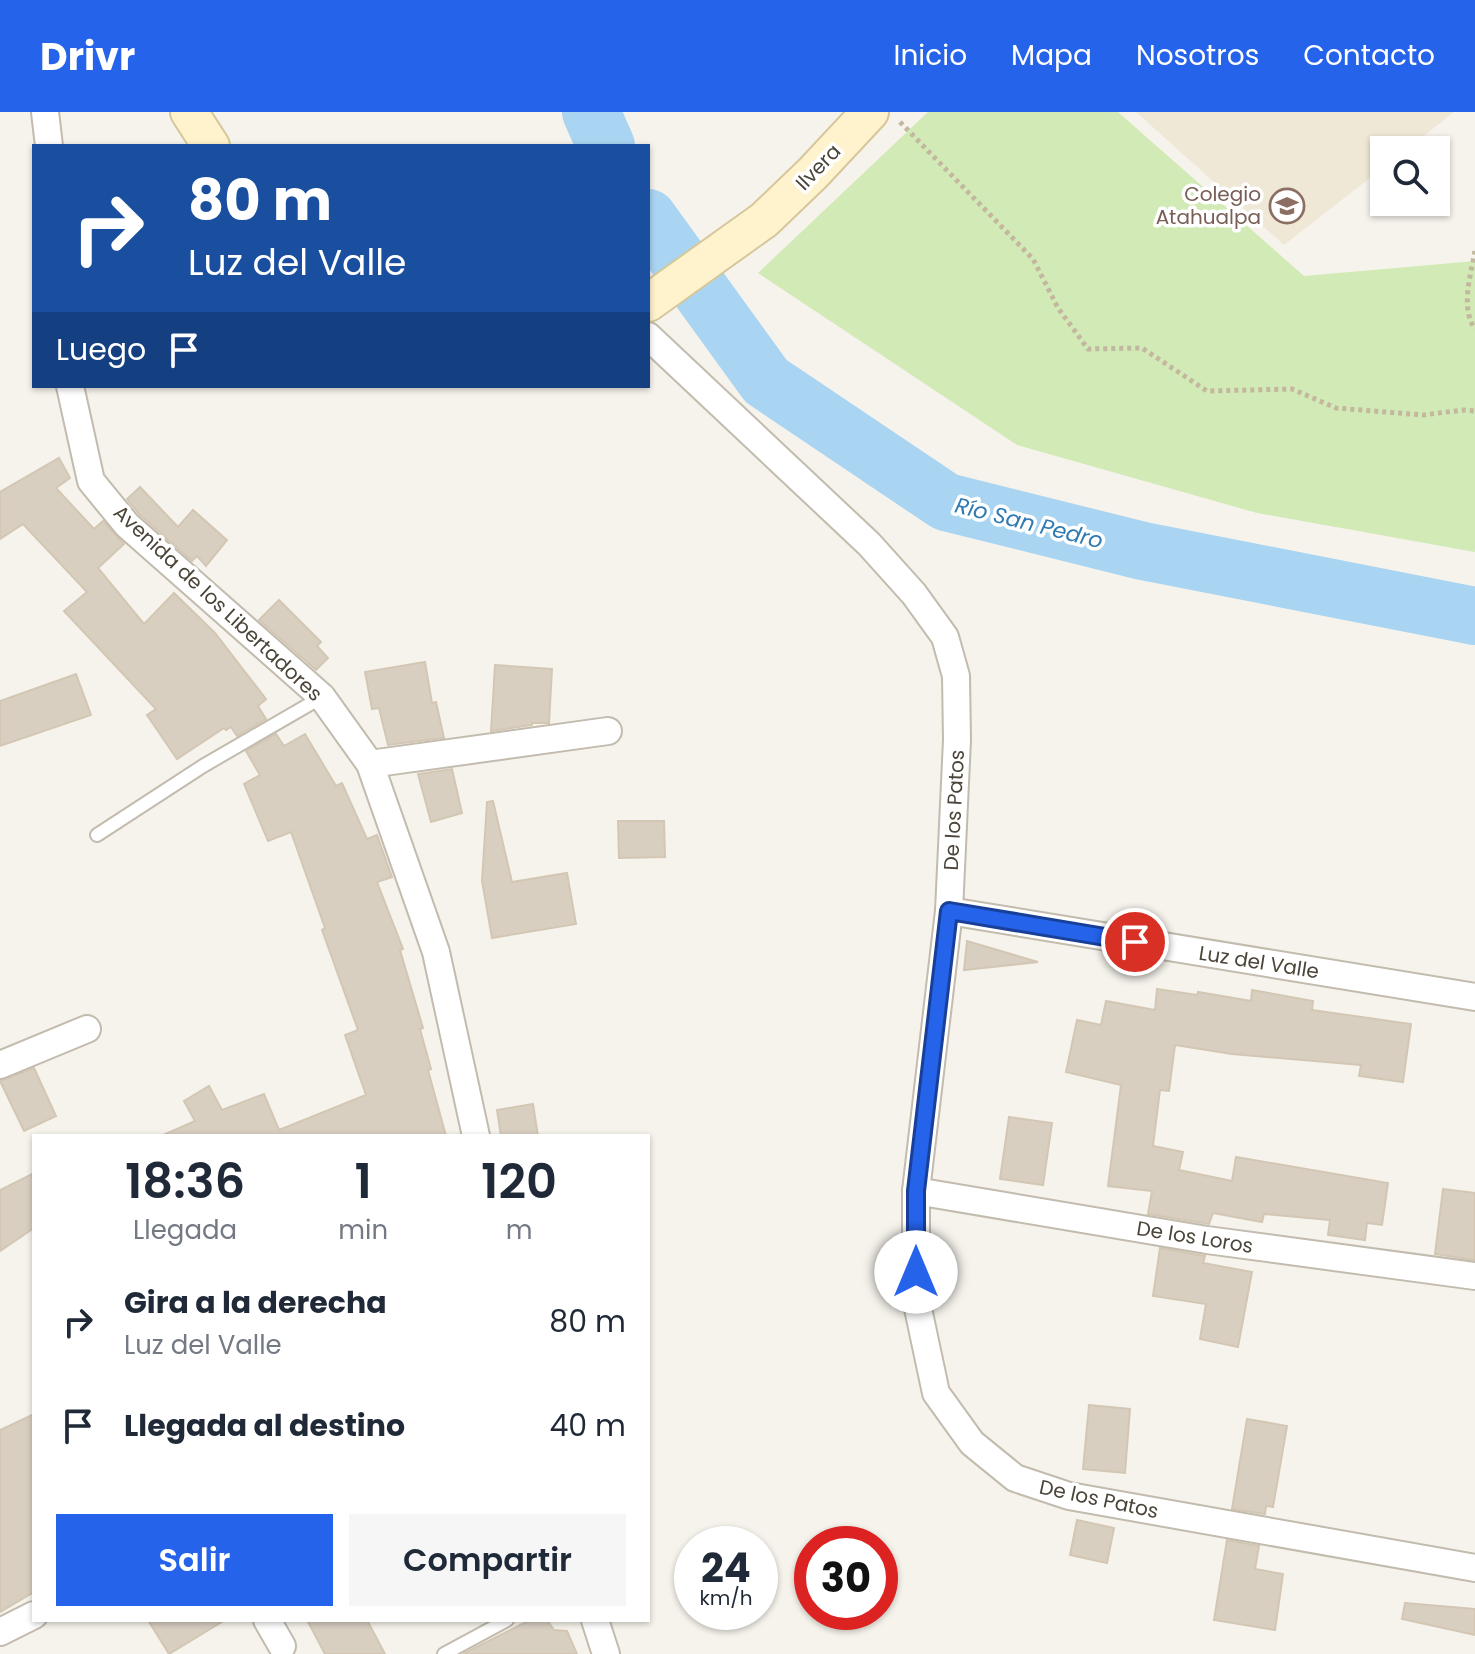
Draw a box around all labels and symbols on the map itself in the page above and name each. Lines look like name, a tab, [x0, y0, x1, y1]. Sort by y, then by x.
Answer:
street label: Ilvera	[789, 138, 847, 196]
place label: Colegio Atahualpa	[1156, 180, 1261, 231]
school or university icon: Colegio Atahualpa	[1268, 187, 1306, 225]
water label: Río San Pedro	[952, 490, 1106, 556]
street label: Avenida de los Libertadores	[107, 499, 329, 707]
street label: De los Patos	[937, 749, 971, 871]
pin	[1101, 908, 1169, 976]
street label: Luz del Valle	[1197, 939, 1321, 985]
street label: De los Loros	[1135, 1214, 1255, 1260]
position arrow	[874, 1230, 958, 1314]
street label: De los Patos	[1037, 1473, 1161, 1525]
speed limit sign: 30	[794, 1526, 898, 1630]

